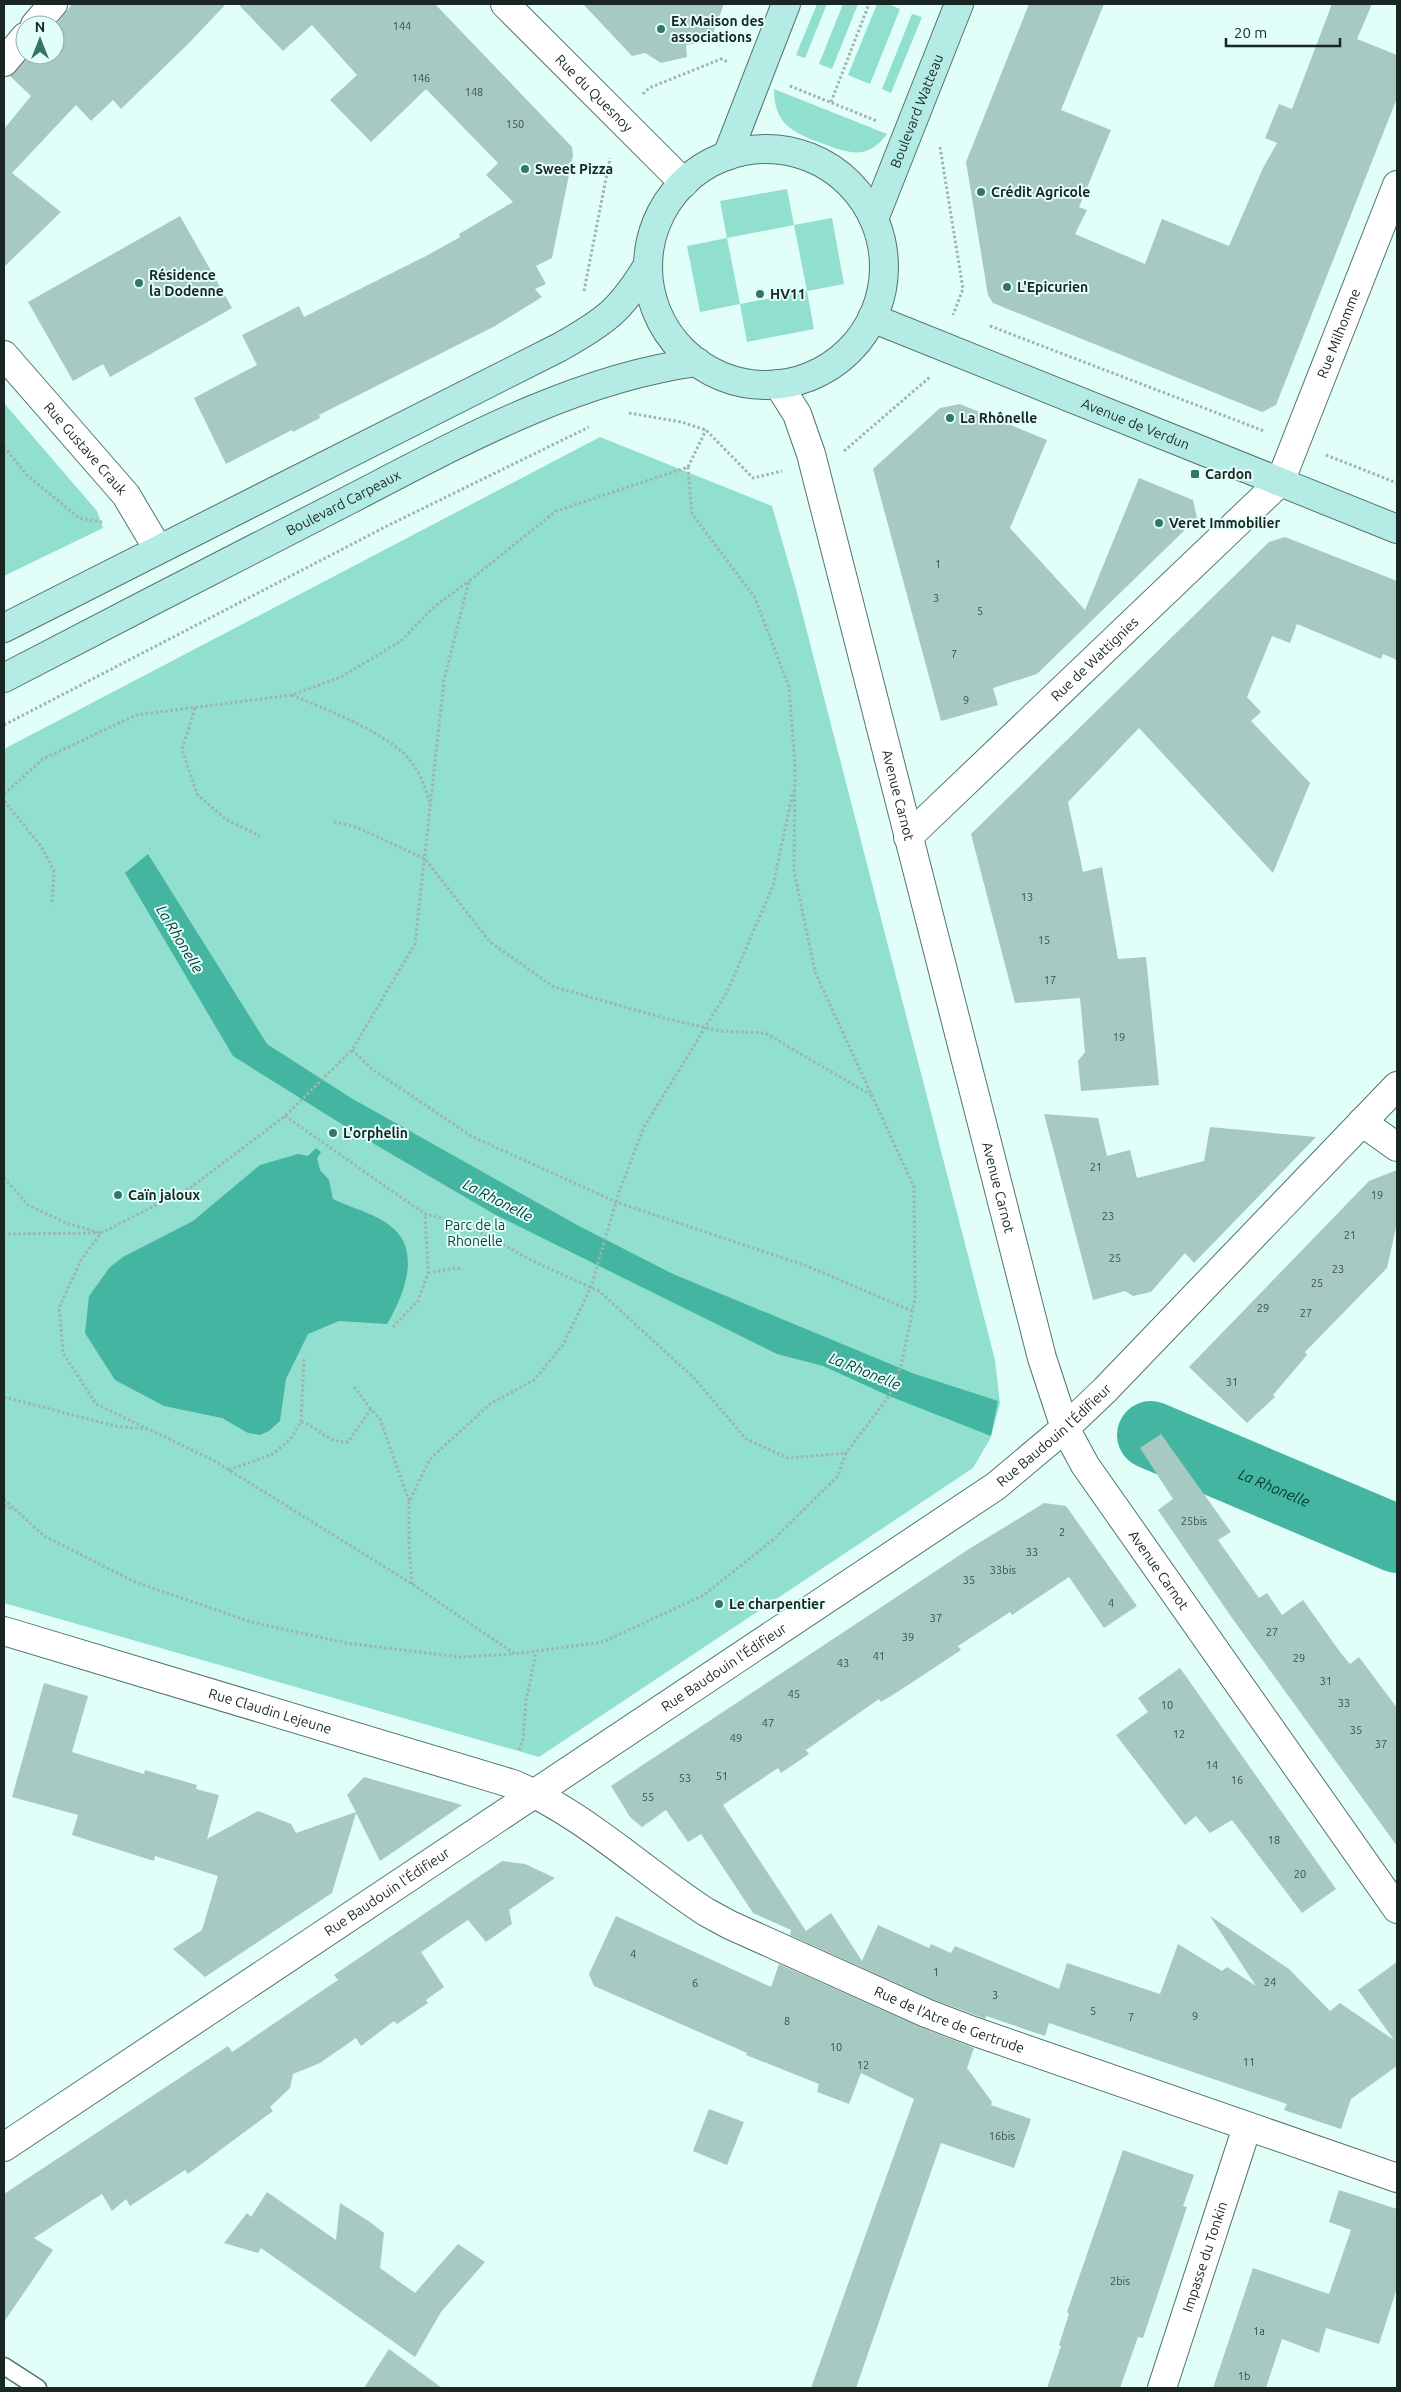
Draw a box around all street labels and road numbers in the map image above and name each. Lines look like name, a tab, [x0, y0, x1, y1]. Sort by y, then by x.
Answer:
street label: Rue du Quesnoy	[552, 51, 636, 135]
street label: Boulevard Watteau	[887, 52, 946, 170]
street label: Rue Milhomme	[1314, 286, 1363, 380]
street label: Avenue de Verdun	[1079, 395, 1192, 453]
street label: Rue Gustave Crauk	[41, 399, 130, 498]
street label: Boulevard Carpeaux	[283, 467, 403, 539]
street label: Rue de Wattignies	[1048, 614, 1142, 704]
street label: Avenue Carnot	[879, 748, 918, 843]
street label: Avenue Carnot	[979, 1140, 1018, 1235]
street label: Rue Baudouin l'Édifieur	[993, 1380, 1115, 1490]
street label: Avenue Carnot	[1125, 1527, 1192, 1613]
street label: Rue Baudouin l'Édifieur	[658, 1620, 790, 1715]
street label: Rue Claudin Lejeune	[207, 1685, 334, 1737]
street label: Rue Baudouin l'Édifieur	[321, 1844, 453, 1939]
street label: Rue de l'Atre de Gertrude	[872, 1983, 1027, 2056]
street label: Impasse du Tonkin	[1179, 2199, 1230, 2314]

